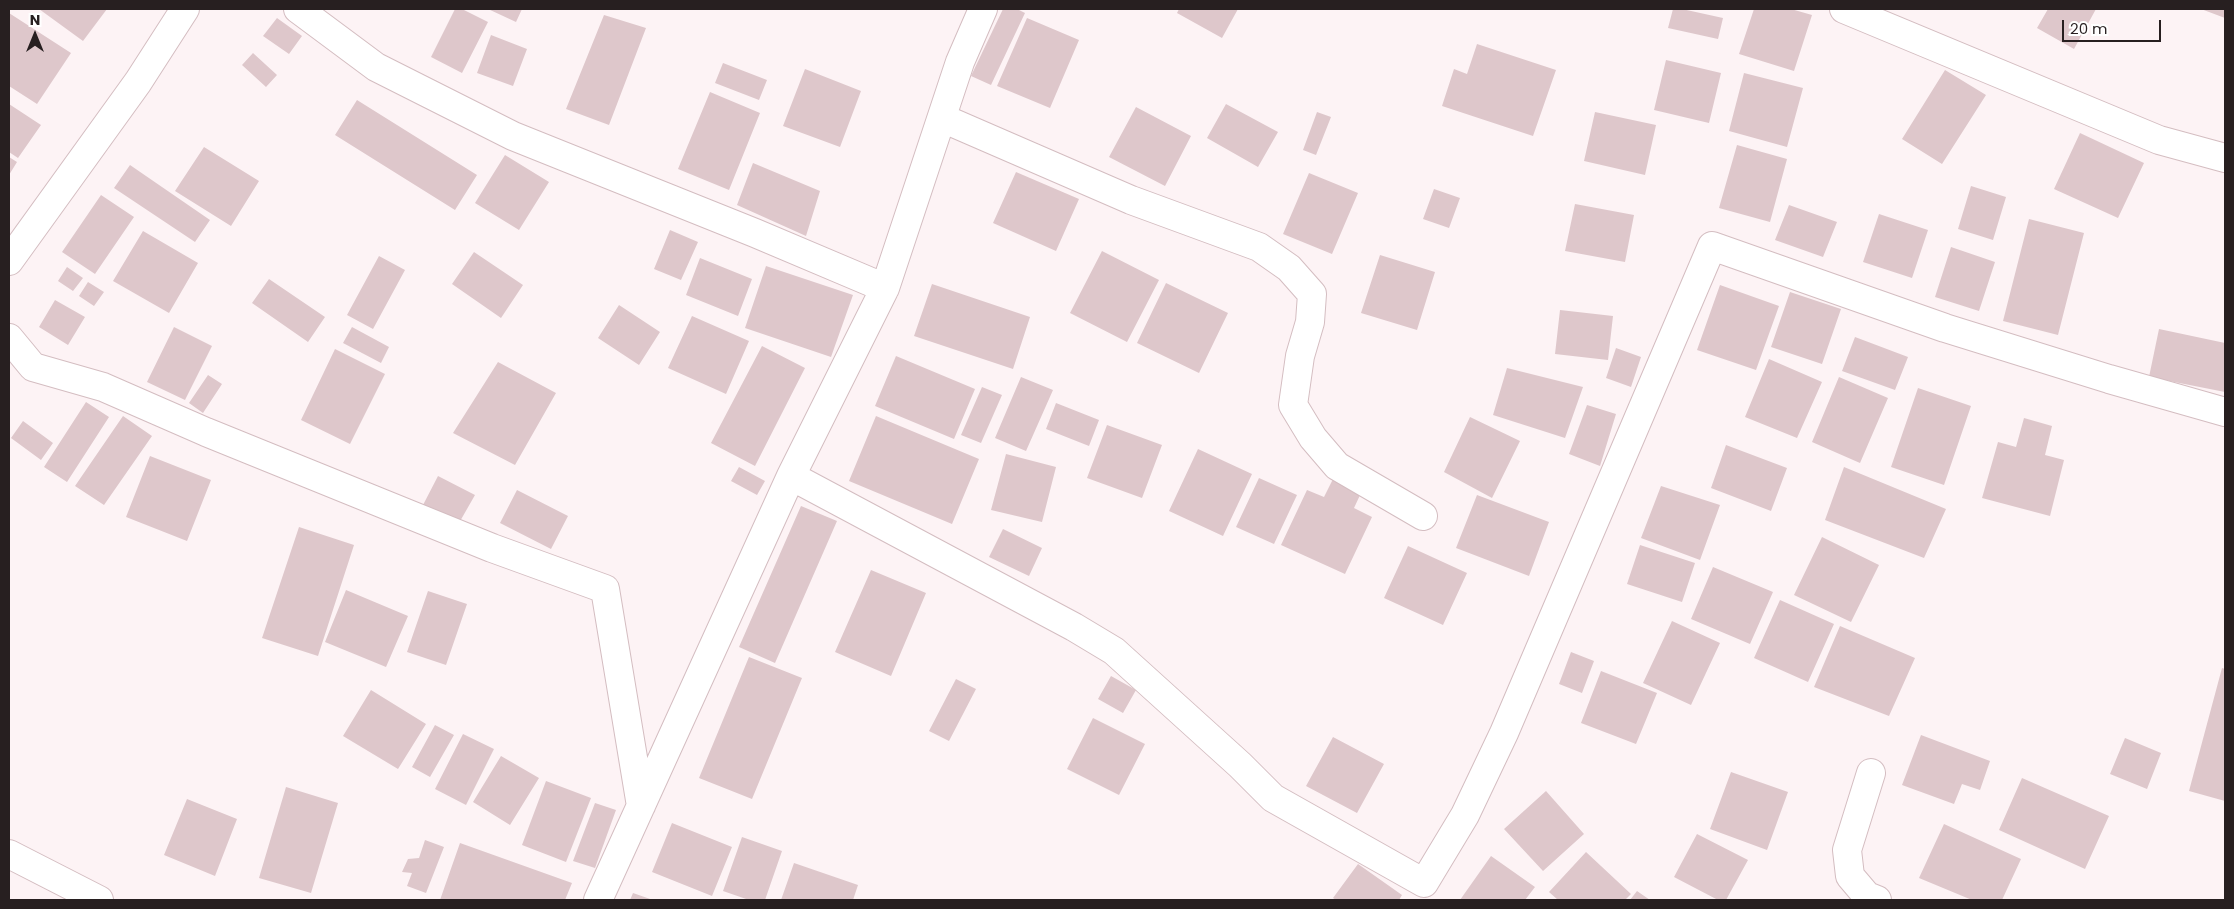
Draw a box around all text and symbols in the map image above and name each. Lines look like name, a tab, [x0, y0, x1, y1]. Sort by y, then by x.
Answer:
north arrow	[10, 10, 60, 60]
text: N	[30, 10, 40, 30]
scale bar	[2064, 10, 2163, 42]
text: 20 m	[2070, 18, 2108, 39]

